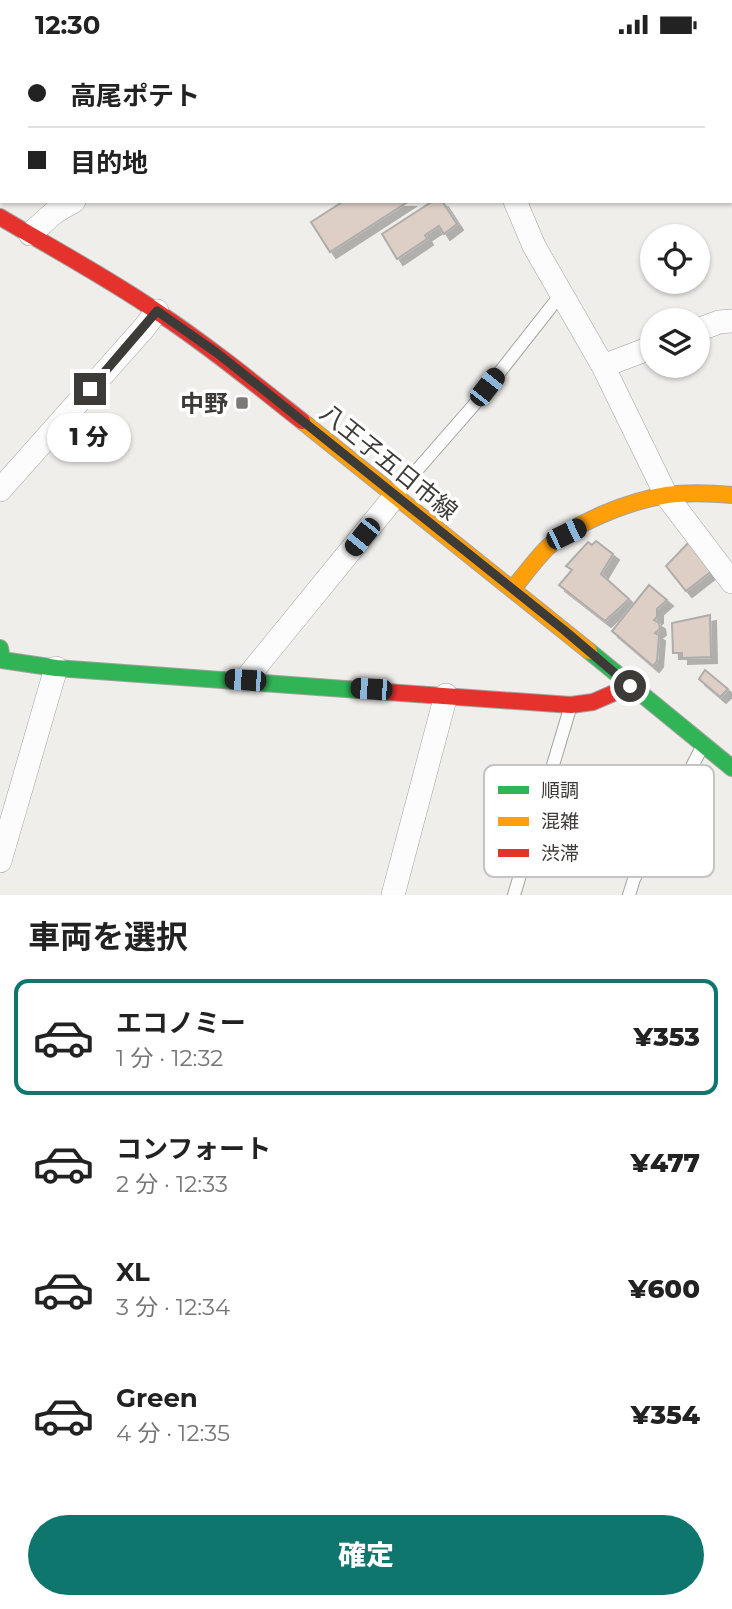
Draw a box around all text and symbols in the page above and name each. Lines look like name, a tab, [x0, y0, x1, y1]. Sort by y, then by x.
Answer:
text: 12:30	[35, 9, 100, 41]
text: 高尾ポテト	[70, 80, 200, 112]
text: 目的地	[70, 147, 148, 179]
map controls	[640, 224, 710, 378]
button: locate	[640, 224, 710, 294]
button: layers	[640, 308, 710, 378]
car	[466, 364, 509, 410]
route end	[74, 373, 106, 405]
place label: 中野	[180, 389, 228, 418]
marker: 中野	[234, 395, 250, 411]
street label: 八王子五日市線	[315, 398, 463, 526]
callout: 1 分	[48, 413, 132, 463]
text: 1 分	[69, 423, 109, 451]
car	[341, 514, 384, 560]
car	[543, 515, 590, 553]
car	[224, 668, 267, 692]
route start	[614, 670, 646, 702]
car	[350, 677, 393, 701]
legend	[484, 765, 714, 877]
text: 順調	[541, 779, 579, 802]
text: 混雑	[541, 810, 579, 833]
text: 渋滞	[541, 842, 579, 865]
text: 車両を選択	[28, 917, 188, 956]
icon: car	[32, 1006, 95, 1069]
text: エコノミー	[116, 1007, 246, 1039]
text: ¥353	[633, 1021, 700, 1053]
text: 1 分 · 12:32	[116, 1044, 223, 1072]
icon: car	[32, 1132, 95, 1195]
text: コンフォート	[116, 1133, 271, 1165]
text: ¥477	[631, 1147, 700, 1179]
text: 2 分 · 12:33	[116, 1170, 228, 1198]
text: XL	[116, 1256, 150, 1288]
icon: car	[32, 1258, 95, 1321]
text: ¥600	[628, 1273, 700, 1305]
text: 3 分 · 12:34	[116, 1293, 230, 1321]
text: Green	[116, 1382, 198, 1414]
icon: car	[32, 1384, 95, 1447]
text: ¥354	[631, 1399, 700, 1431]
text: 4 分 · 12:35	[116, 1419, 230, 1447]
button: 確定	[28, 1515, 704, 1595]

